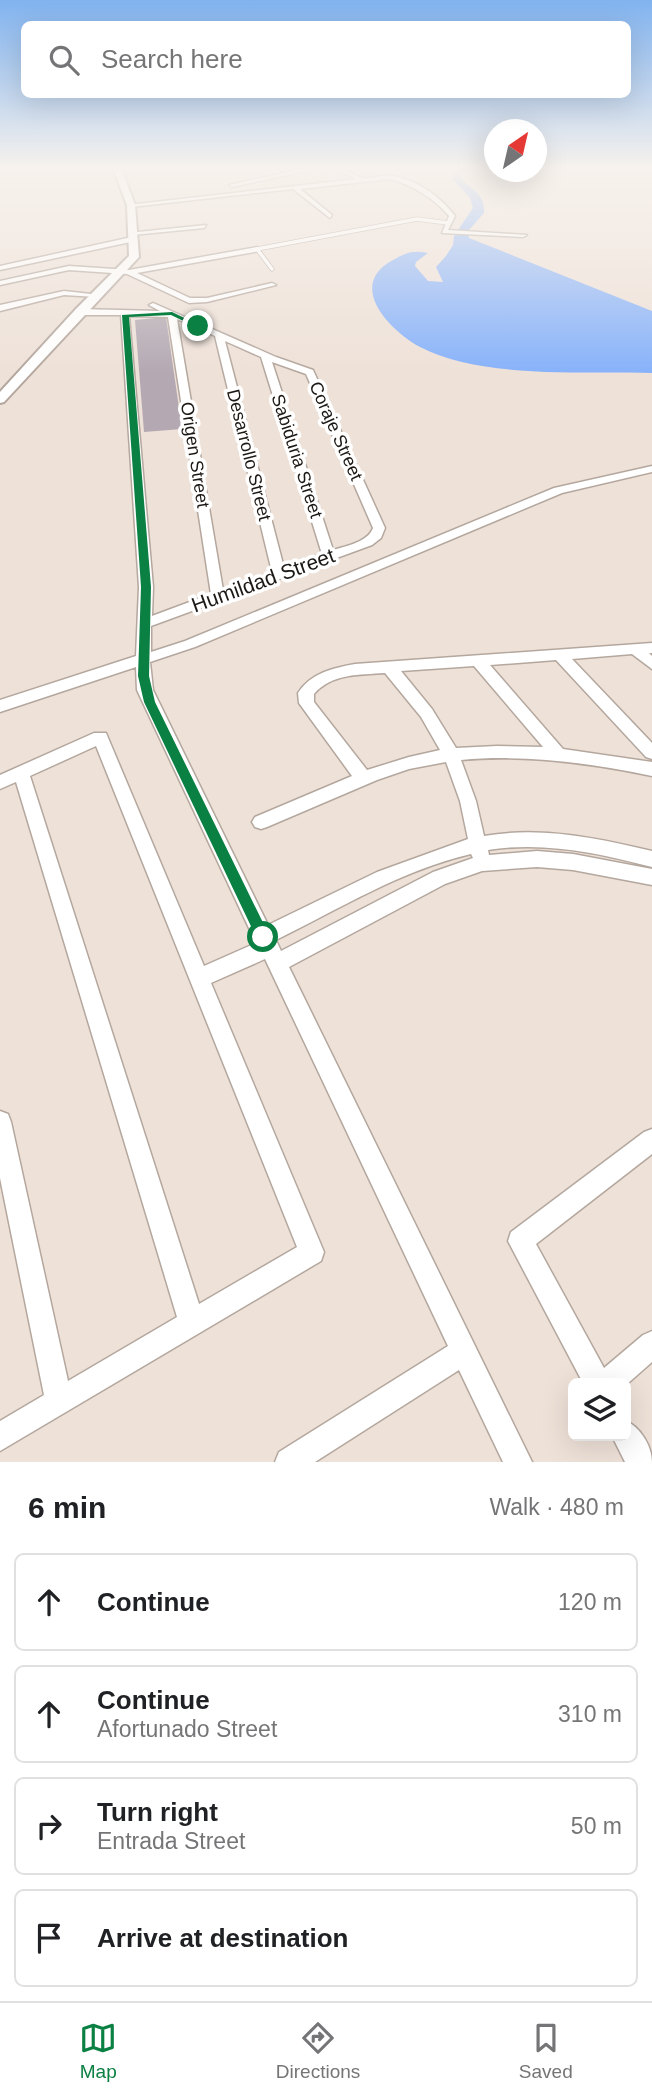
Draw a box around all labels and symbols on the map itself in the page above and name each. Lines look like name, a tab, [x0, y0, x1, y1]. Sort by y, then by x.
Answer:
north arrow	[484, 119, 547, 182]
route end	[182, 310, 213, 341]
street label: Coraje Street	[305, 378, 367, 484]
street label: Desarrollo Street	[223, 387, 275, 523]
street label: Sabiduria Street	[268, 392, 326, 520]
street label: Origen Street	[177, 401, 213, 509]
street label: Humildad Street	[188, 543, 338, 617]
route start	[247, 921, 278, 952]

